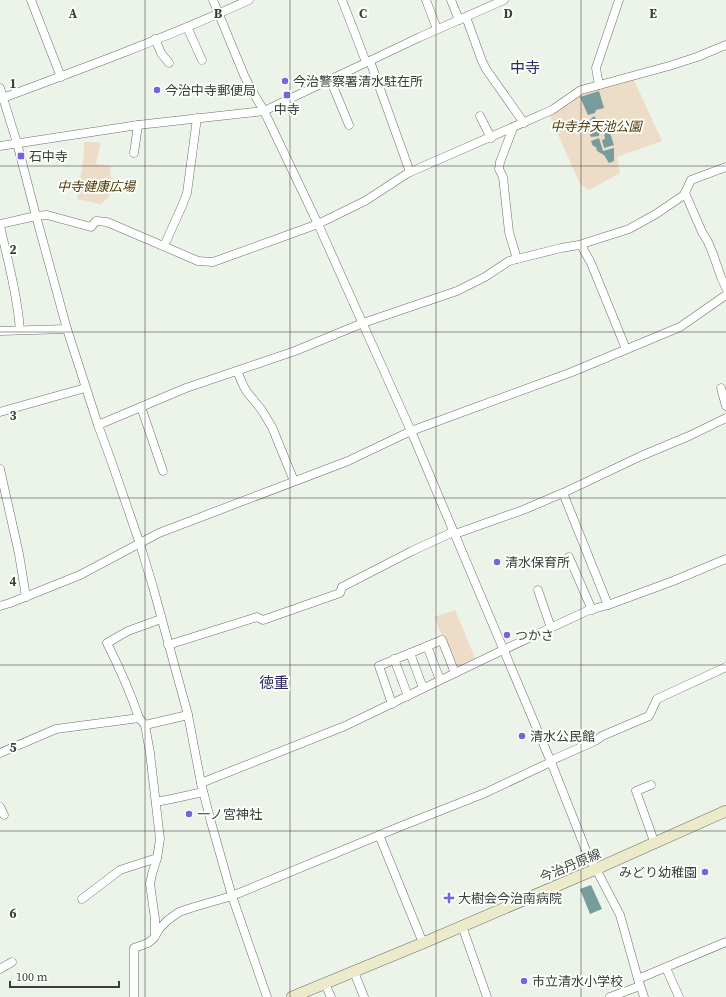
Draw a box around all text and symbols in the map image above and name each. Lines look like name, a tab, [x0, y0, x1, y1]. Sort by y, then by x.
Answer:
text: A	[69, 5, 78, 22]
text: B	[214, 5, 223, 22]
text: C	[359, 5, 367, 22]
text: D	[503, 5, 513, 22]
text: E	[649, 5, 657, 22]
district label: 中寺	[510, 57, 540, 78]
place label: 今治警察署清水駐在所	[293, 73, 423, 90]
text: 1	[9, 75, 17, 92]
marker: 今治警察署清水駐在所	[280, 76, 290, 86]
place label: 今治中寺郵便局	[165, 82, 256, 99]
marker: 今治中寺郵便局	[152, 85, 162, 95]
marker: 中寺	[282, 90, 292, 100]
place label: 中寺	[274, 101, 300, 118]
park label: 中寺弁天池公園	[550, 118, 643, 135]
place label: 石中寺	[29, 148, 68, 165]
marker: 石中寺	[16, 151, 26, 161]
park label: 中寺健康広場	[57, 178, 137, 195]
text: 2	[9, 241, 17, 258]
text: 3	[9, 407, 17, 424]
place label: 清水保育所	[505, 554, 570, 571]
marker: 清水保育所	[492, 557, 502, 567]
text: 4	[9, 573, 17, 590]
place label: つかさ	[515, 627, 554, 644]
marker: つかさ	[502, 630, 512, 640]
district label: 徳重	[259, 672, 289, 693]
place label: 清水公民館	[530, 728, 595, 745]
marker: 清水公民館	[517, 731, 527, 741]
text: 5	[9, 739, 17, 756]
place label: 一ノ宮神社	[197, 806, 262, 823]
marker: 一ノ宮神社	[184, 809, 194, 819]
street label: 今治丹原線	[537, 845, 603, 886]
place label: みどり幼稚園	[619, 864, 697, 881]
marker: みどり幼稚園	[700, 867, 710, 877]
place label: 大樹会今治南病院	[458, 890, 562, 907]
marker: 大樹会今治南病院	[443, 892, 455, 904]
text: 6	[9, 905, 17, 922]
scale bar	[10, 963, 119, 989]
text: 100 m	[16, 969, 48, 985]
place label: 市立清水小学校	[532, 973, 623, 990]
marker: 市立清水小学校	[519, 976, 529, 986]

